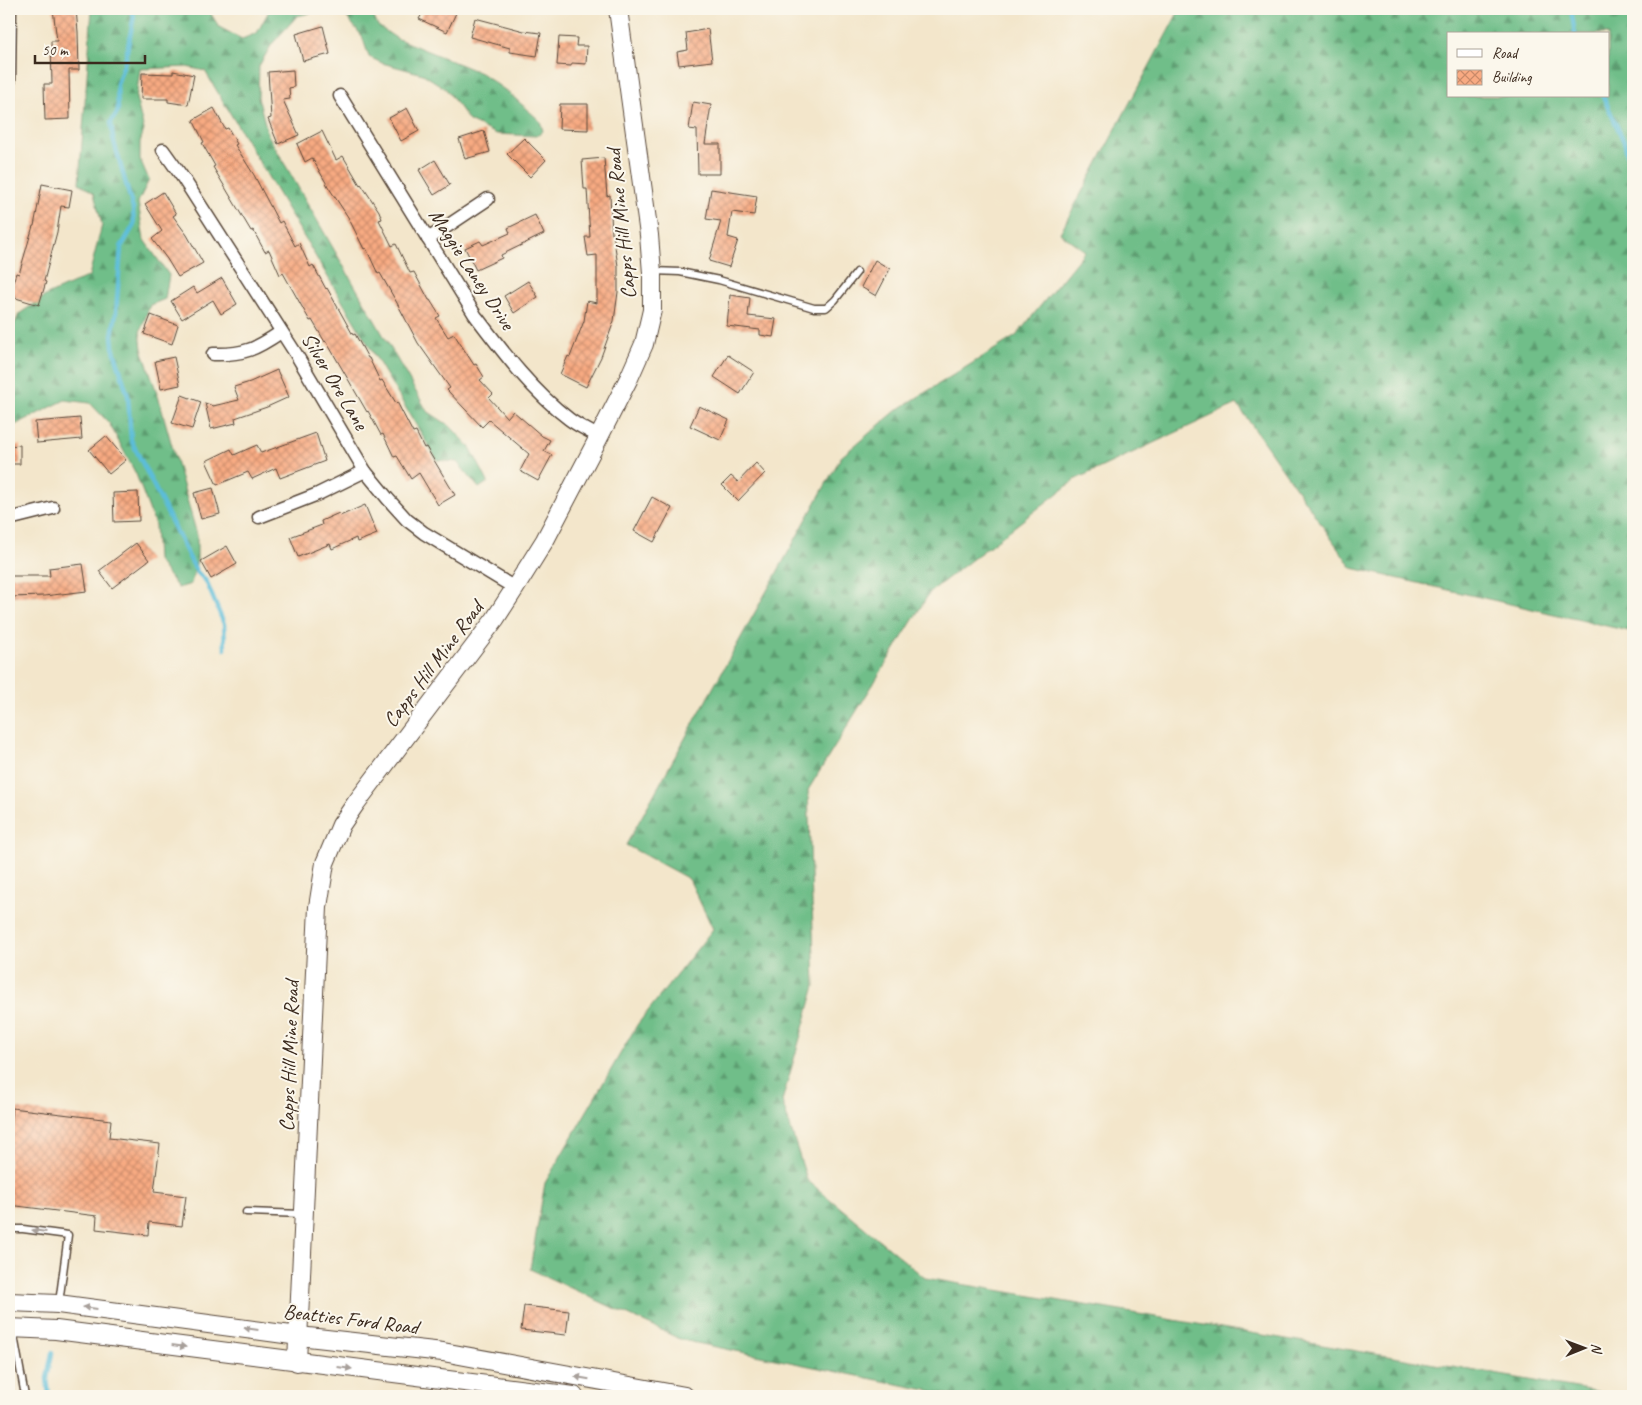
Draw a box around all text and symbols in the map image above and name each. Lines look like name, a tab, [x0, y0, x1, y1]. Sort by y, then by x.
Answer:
scale bar	[35, 32, 145, 64]
legend	[1447, 32, 1610, 98]
text: 50 m	[42, 41, 69, 60]
text: Road	[1492, 44, 1519, 63]
text: Building	[1492, 68, 1532, 87]
street label: Capps Hill Mine Road	[600, 144, 642, 300]
street label: Maggie Laney Drive	[423, 204, 522, 336]
street label: Silver Ore Lane	[296, 328, 375, 435]
street label: Capps Hill Mine Road	[377, 593, 491, 732]
street label: Capps Hill Mine Road	[273, 976, 305, 1132]
one-way arrow	[30, 1227, 46, 1235]
street label: Beatties Ford Road	[282, 1298, 423, 1341]
one-way arrow	[81, 1304, 97, 1312]
north arrow	[1560, 1322, 1610, 1372]
one-way arrow	[243, 1325, 259, 1333]
one-way arrow	[171, 1342, 187, 1350]
text: N	[1588, 1343, 1605, 1355]
one-way arrow	[338, 1364, 354, 1372]
one-way arrow	[573, 1373, 589, 1381]

